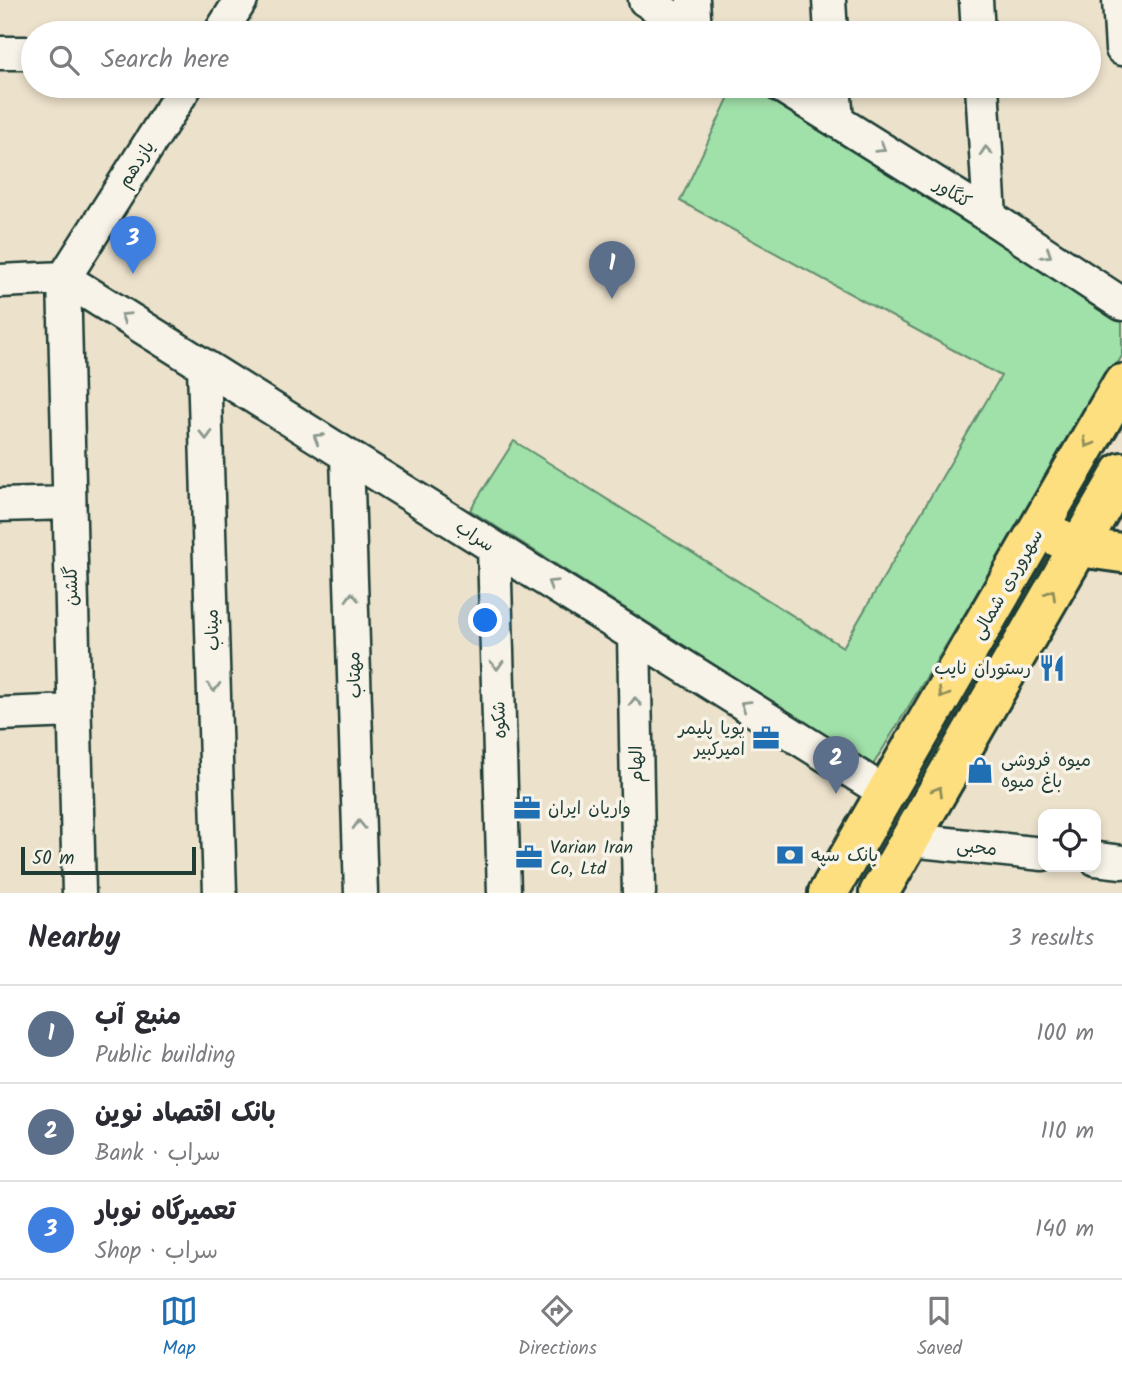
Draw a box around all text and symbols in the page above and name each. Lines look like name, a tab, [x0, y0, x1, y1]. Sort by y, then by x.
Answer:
search box	[21, 21, 1101, 98]
text: Search here	[101, 39, 229, 81]
icon: search	[45, 41, 83, 79]
street label: یازدهم	[111, 136, 163, 194]
one-way arrow	[873, 140, 886, 153]
one-way arrow	[979, 145, 994, 156]
street label: کنگاور	[926, 170, 977, 217]
pin: 3	[110, 216, 156, 274]
pin: 1	[589, 241, 635, 299]
one-way arrow	[1039, 246, 1052, 258]
one-way arrow	[120, 312, 133, 325]
one-way arrow	[199, 429, 214, 440]
one-way arrow	[313, 433, 326, 446]
one-way arrow	[1083, 436, 1096, 448]
street label: سراب	[449, 514, 500, 561]
street label: سهروردی شمالی	[965, 524, 1052, 645]
street label: گلشن	[58, 565, 87, 606]
one-way arrow	[547, 580, 560, 593]
one-way arrow	[1043, 589, 1056, 602]
one-way arrow	[344, 592, 359, 603]
your location	[468, 603, 502, 637]
street label: میناب	[198, 608, 229, 652]
street label: مهتاب	[340, 651, 371, 699]
restaurant icon: رستوران نایب	[1037, 653, 1067, 683]
place label: رستوران نایب	[934, 655, 1031, 684]
one-way arrow	[490, 660, 505, 671]
one-way arrow	[206, 681, 221, 692]
one-way arrow	[939, 686, 952, 699]
one-way arrow	[627, 697, 643, 707]
street label: شکوه	[485, 701, 516, 739]
one-way arrow	[740, 701, 753, 714]
place label: پویا پلیمر امیرکبیر	[676, 715, 745, 765]
office icon: پویا پلیمر امیرکبیر	[751, 723, 781, 753]
pin: 2	[813, 736, 859, 794]
street label: الهام	[623, 745, 652, 783]
place label: میوه فروشی باغ میوه	[1001, 747, 1091, 797]
shop icon: میوه فروشی باغ میوه	[965, 755, 995, 785]
one-way arrow	[930, 786, 943, 799]
office icon: واریان ایران	[512, 793, 542, 823]
place label: واریان ایران	[548, 795, 631, 824]
map controls	[1038, 809, 1101, 872]
button: locate	[1038, 809, 1101, 872]
one-way arrow	[351, 819, 366, 830]
street label: محبی	[955, 832, 998, 865]
place label: Varian Iran Co, Ltd	[550, 834, 633, 884]
bank icon: بانک سپه	[775, 840, 805, 870]
office icon: Varian Iran Co, Ltd	[514, 842, 544, 872]
place label: بانک سپه	[811, 842, 878, 871]
scale bar	[21, 844, 196, 876]
text: 50 m	[32, 844, 74, 874]
text: Nearby	[28, 915, 120, 963]
text: 3 results	[1008, 921, 1094, 957]
text: منبع آب	[95, 996, 181, 1038]
text: 1	[48, 1016, 54, 1052]
text: 100 m	[1036, 1016, 1094, 1052]
text: Public building	[95, 1038, 236, 1074]
text: بانک اقتصاد نوین	[95, 1093, 276, 1135]
text: 2	[44, 1114, 58, 1150]
text: 110 m	[1041, 1114, 1094, 1150]
text: Bank · سراب	[95, 1136, 221, 1172]
text: تعمیرگاه نوبار	[95, 1191, 236, 1233]
text: 3	[45, 1212, 57, 1248]
text: 140 m	[1035, 1212, 1094, 1248]
text: Shop · سراب	[95, 1234, 218, 1270]
tab: Map	[160, 1292, 198, 1364]
tab: Directions	[518, 1292, 597, 1364]
tab: Saved	[917, 1292, 962, 1364]

